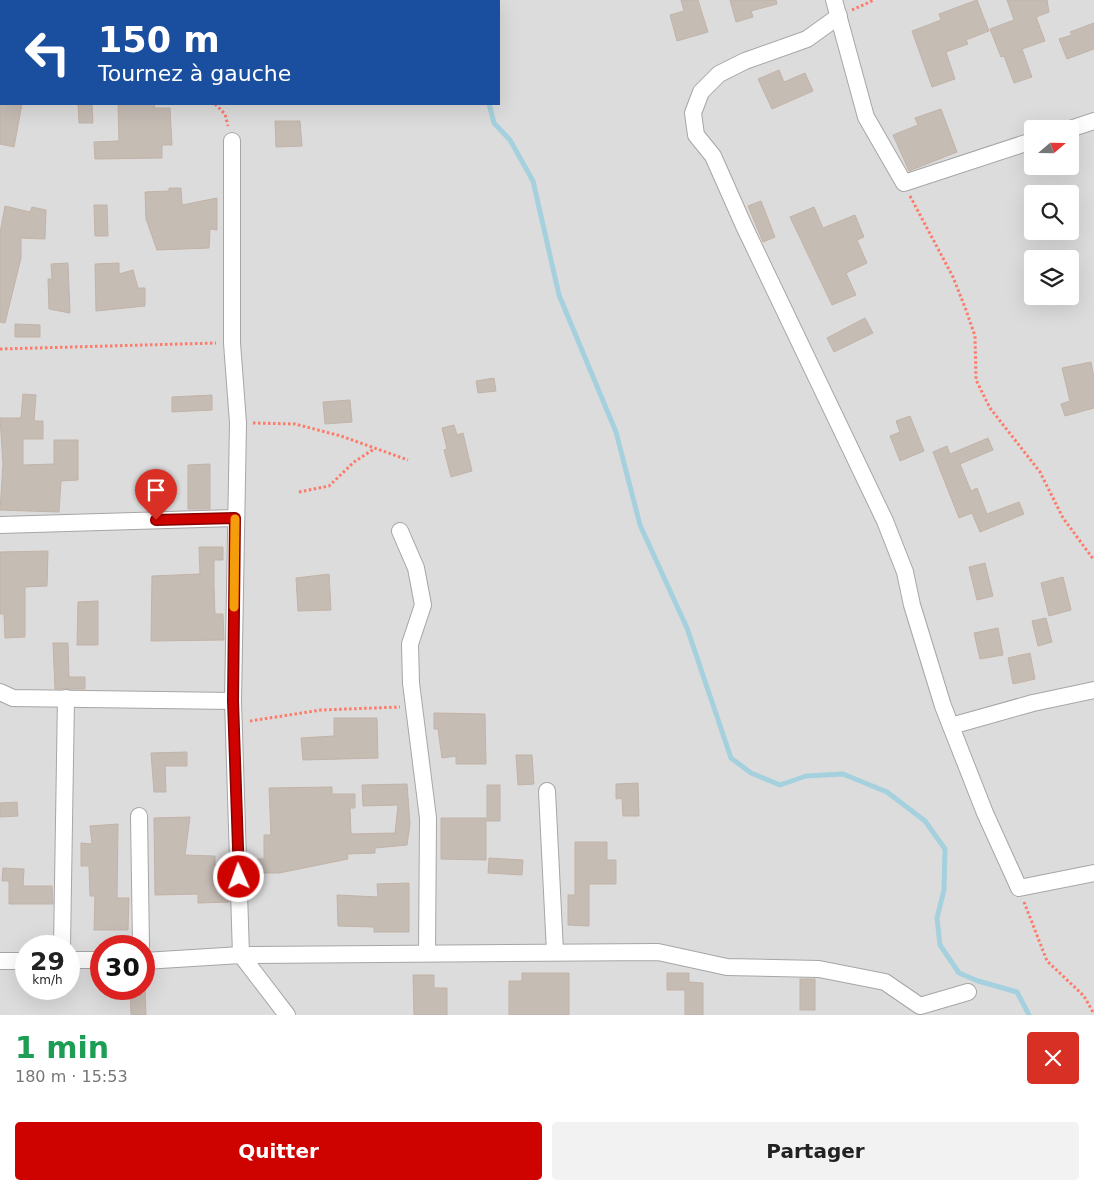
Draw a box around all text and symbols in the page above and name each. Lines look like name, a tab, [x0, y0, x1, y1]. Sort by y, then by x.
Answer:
icon: left	[15, 20, 80, 85]
text: 150 m	[98, 20, 220, 60]
text: Tournez à gauche	[98, 61, 291, 86]
north arrow	[1024, 120, 1079, 175]
map controls	[1024, 120, 1079, 305]
button: search	[1024, 185, 1079, 240]
button: layers	[1024, 250, 1079, 305]
pin	[135, 469, 177, 520]
icon: arrive	[142, 476, 170, 504]
position arrow	[212, 850, 264, 902]
speed limit sign: 30	[90, 935, 155, 1000]
text: 29	[30, 947, 65, 976]
text: km/h	[32, 973, 63, 987]
text: 1 min	[15, 1030, 109, 1065]
button: close	[1027, 1032, 1079, 1084]
text: 180 m · 15:53	[15, 1067, 128, 1086]
button: Quitter	[15, 1122, 542, 1180]
button: Partager	[552, 1122, 1079, 1180]

